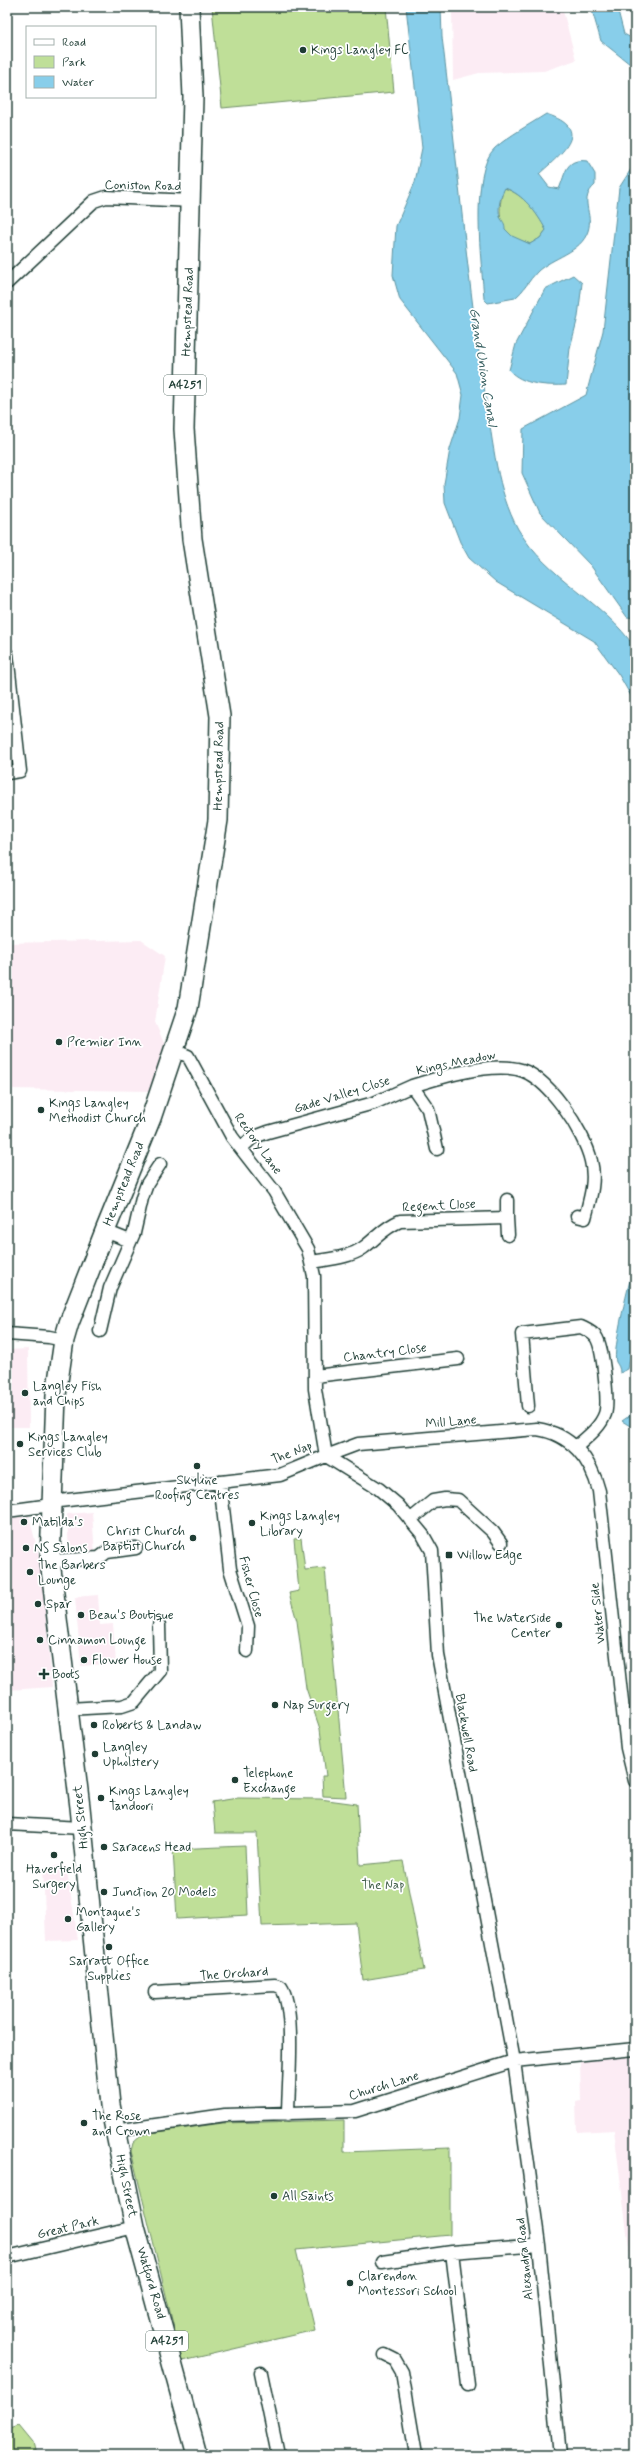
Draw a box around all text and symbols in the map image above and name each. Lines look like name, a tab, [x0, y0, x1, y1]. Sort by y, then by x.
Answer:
legend	[26, 26, 156, 98]
text: Road	[62, 35, 86, 51]
place label: Kings Langley FC	[311, 42, 409, 60]
marker: Kings Langley FC	[298, 45, 308, 55]
text: Park	[62, 55, 86, 71]
text: Water	[62, 75, 94, 91]
street label: Coniston Road	[104, 177, 182, 195]
street label: Hempstead Road	[178, 267, 198, 357]
water label: Grand Union Canal	[465, 307, 502, 430]
road number: A4251	[164, 375, 206, 395]
street label: Hempstead Road	[210, 721, 228, 811]
place label: Premier Inn	[67, 1034, 142, 1051]
marker: Premier Inn	[54, 1037, 64, 1047]
street label: Kings Meadow	[415, 1046, 497, 1081]
street label: Gade Valley Close	[292, 1072, 392, 1118]
place label: Kings Langley Methodist Church	[49, 1095, 146, 1127]
marker: Kings Langley Methodist Church	[36, 1105, 46, 1115]
street label: Rectory Lane	[230, 1110, 286, 1178]
street label: Hempstead Road	[99, 1139, 149, 1229]
street label: Regent Close	[402, 1196, 476, 1218]
street label: Chantry Close	[342, 1339, 428, 1367]
place label: Langley Fish and Chips	[33, 1378, 102, 1410]
marker: Langley Fish and Chips	[20, 1388, 30, 1398]
street label: Mill Lane	[425, 1411, 478, 1433]
place label: Kings Langley Services Club	[28, 1429, 108, 1461]
street label: The Nap	[269, 1437, 315, 1469]
marker: Kings Langley Services Club	[15, 1439, 25, 1449]
marker: Skyline Roofing Centres	[192, 1461, 202, 1471]
place label: Skyline Roofing Centres	[155, 1472, 240, 1506]
place label: Kings Langley Library	[260, 1508, 340, 1540]
place label: Matilda's	[32, 1514, 83, 1531]
marker: Matilda's	[19, 1517, 29, 1527]
marker: Kings Langley Library	[247, 1518, 257, 1528]
place label: Christ Church Baptist Church	[102, 1523, 185, 1555]
marker: Christ Church Baptist Church	[188, 1533, 198, 1543]
place label: NS Salons	[34, 1540, 88, 1557]
marker: NS Salons	[21, 1543, 31, 1553]
place label: Willow Edge	[457, 1547, 522, 1565]
marker: Willow Edge	[444, 1550, 454, 1560]
street label: Fisher Close	[235, 1555, 267, 1620]
place label: The Barbers Lounge	[38, 1557, 106, 1590]
marker: The Barbers Lounge	[25, 1567, 35, 1577]
street label: Water Side	[586, 1582, 610, 1644]
place label: Spar	[46, 1596, 73, 1613]
marker: Spar	[33, 1599, 43, 1609]
place label: Beau's Boutique	[89, 1607, 174, 1624]
marker: Beau's Boutique	[76, 1610, 86, 1620]
place label: The Waterside Center	[473, 1610, 551, 1642]
marker: The Waterside Center	[554, 1620, 564, 1630]
place label: Cinnamon Lounge	[48, 1632, 146, 1651]
marker: Cinnamon Lounge	[35, 1635, 45, 1645]
place label: Flower House	[92, 1652, 162, 1669]
marker: Flower House	[79, 1655, 89, 1665]
place label: Boots	[52, 1666, 80, 1683]
marker: Boots	[39, 1669, 49, 1679]
street label: Blackwell Road	[451, 1692, 481, 1774]
place label: Nap Surgery	[283, 1697, 350, 1716]
marker: Nap Surgery	[270, 1700, 280, 1710]
place label: Roberts & Landaw	[102, 1717, 201, 1734]
marker: Roberts & Landaw	[89, 1720, 99, 1730]
place label: Langley Upholstery	[103, 1739, 159, 1771]
marker: Langley Upholstery	[90, 1749, 100, 1759]
place label: Telephone Exchange	[243, 1765, 296, 1799]
marker: Telephone Exchange	[230, 1775, 240, 1785]
place label: Kings Langley Tandoori	[109, 1783, 189, 1815]
street label: High Street	[69, 1784, 95, 1850]
marker: Kings Langley Tandoori	[96, 1793, 106, 1803]
place label: Saracens Head	[112, 1839, 191, 1856]
marker: Saracens Head	[99, 1842, 109, 1852]
marker: Haverfield Surgery	[49, 1850, 59, 1860]
place label: Haverfield Surgery	[26, 1861, 82, 1894]
park label: The Nap	[362, 1877, 404, 1894]
place label: Junction 20 Models	[112, 1884, 217, 1901]
marker: Junction 20 Models	[99, 1887, 109, 1897]
place label: Montague's Gallery	[76, 1904, 140, 1936]
marker: Montague's Gallery	[63, 1914, 73, 1924]
marker: Sarratt Office Supplies	[104, 1942, 114, 1952]
place label: Sarratt Office Supplies	[69, 1953, 149, 1985]
street label: The Orchard	[199, 1963, 269, 1985]
street label: Church Lane	[347, 2067, 421, 2105]
place label: The Rose and Crown	[92, 2108, 150, 2140]
marker: The Rose and Crown	[79, 2118, 89, 2128]
street label: High Street	[109, 2153, 141, 2220]
place label: All Saints	[282, 2188, 334, 2205]
marker: All Saints	[269, 2191, 279, 2201]
street label: Great Park	[36, 2213, 101, 2243]
street label: Alexandra Road	[512, 2217, 538, 2301]
street label: Watford Road	[131, 2245, 169, 2322]
place label: Clarendon Montessori School	[358, 2268, 457, 2300]
marker: Clarendon Montessori School	[345, 2278, 355, 2288]
road number: A4251	[146, 2331, 188, 2351]

